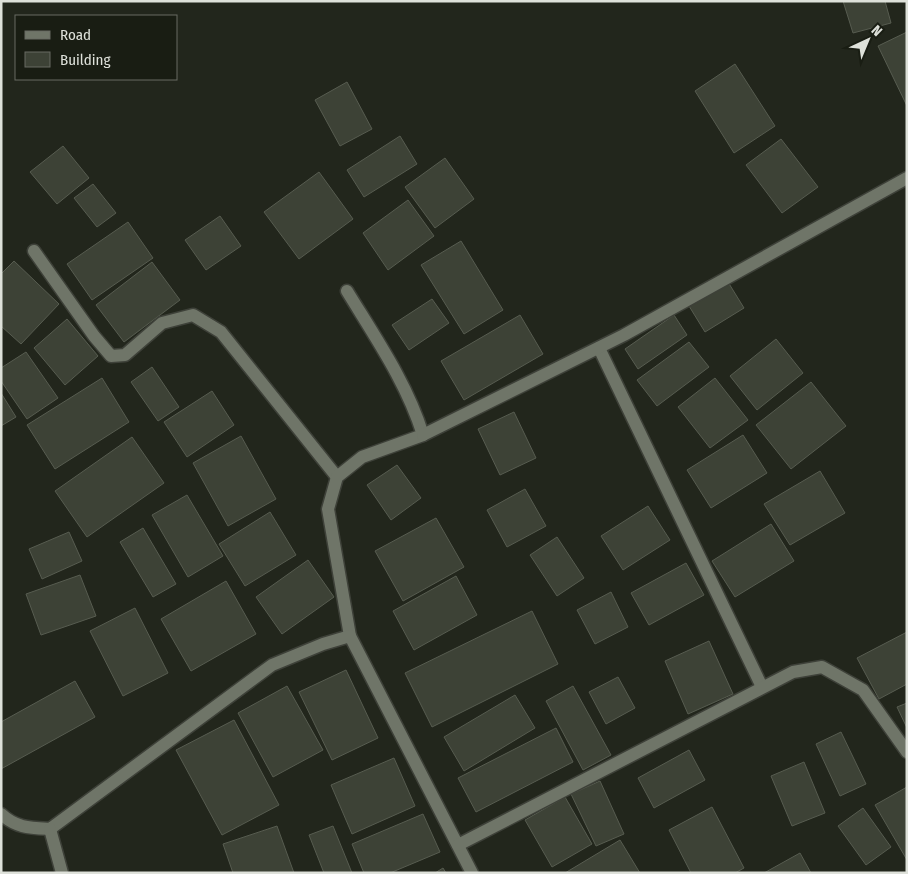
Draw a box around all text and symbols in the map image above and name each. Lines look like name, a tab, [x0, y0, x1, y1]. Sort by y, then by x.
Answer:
legend	[15, 15, 178, 80]
north arrow	[843, 15, 893, 65]
text: N	[868, 22, 886, 40]
text: Road	[60, 26, 91, 44]
text: Building	[60, 51, 111, 69]

